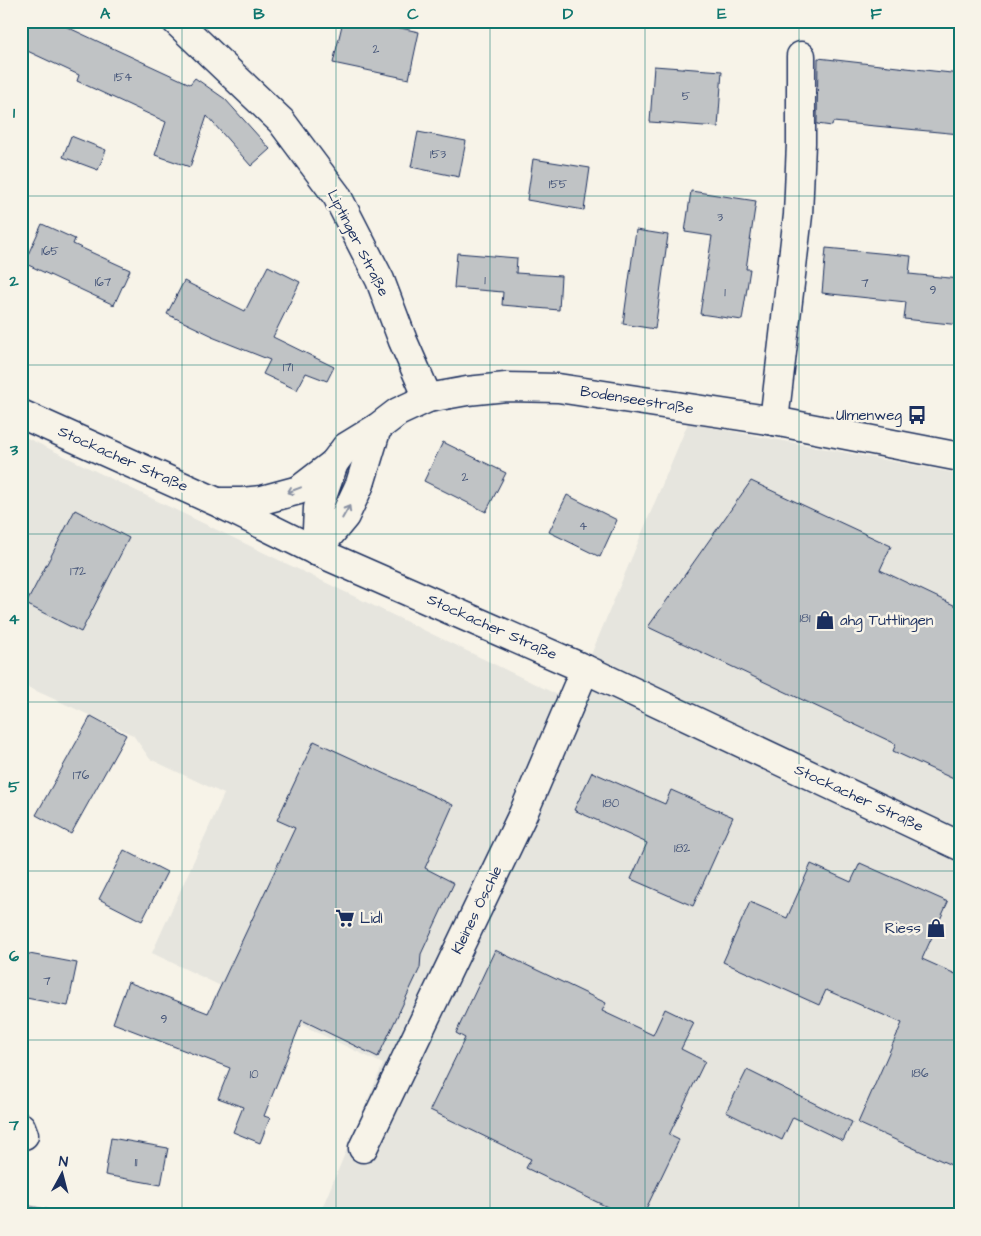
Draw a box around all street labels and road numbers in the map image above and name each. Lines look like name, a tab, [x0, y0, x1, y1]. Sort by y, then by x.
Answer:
street label: Liptinger Straße	[321, 186, 394, 301]
street label: Bodenseestraße	[579, 381, 695, 419]
street label: Stockacher Straße	[55, 421, 191, 497]
street label: Stockacher Straße	[424, 589, 560, 665]
street label: Stockacher Straße	[791, 759, 927, 837]
street label: Kleines Öschle	[447, 862, 507, 958]

